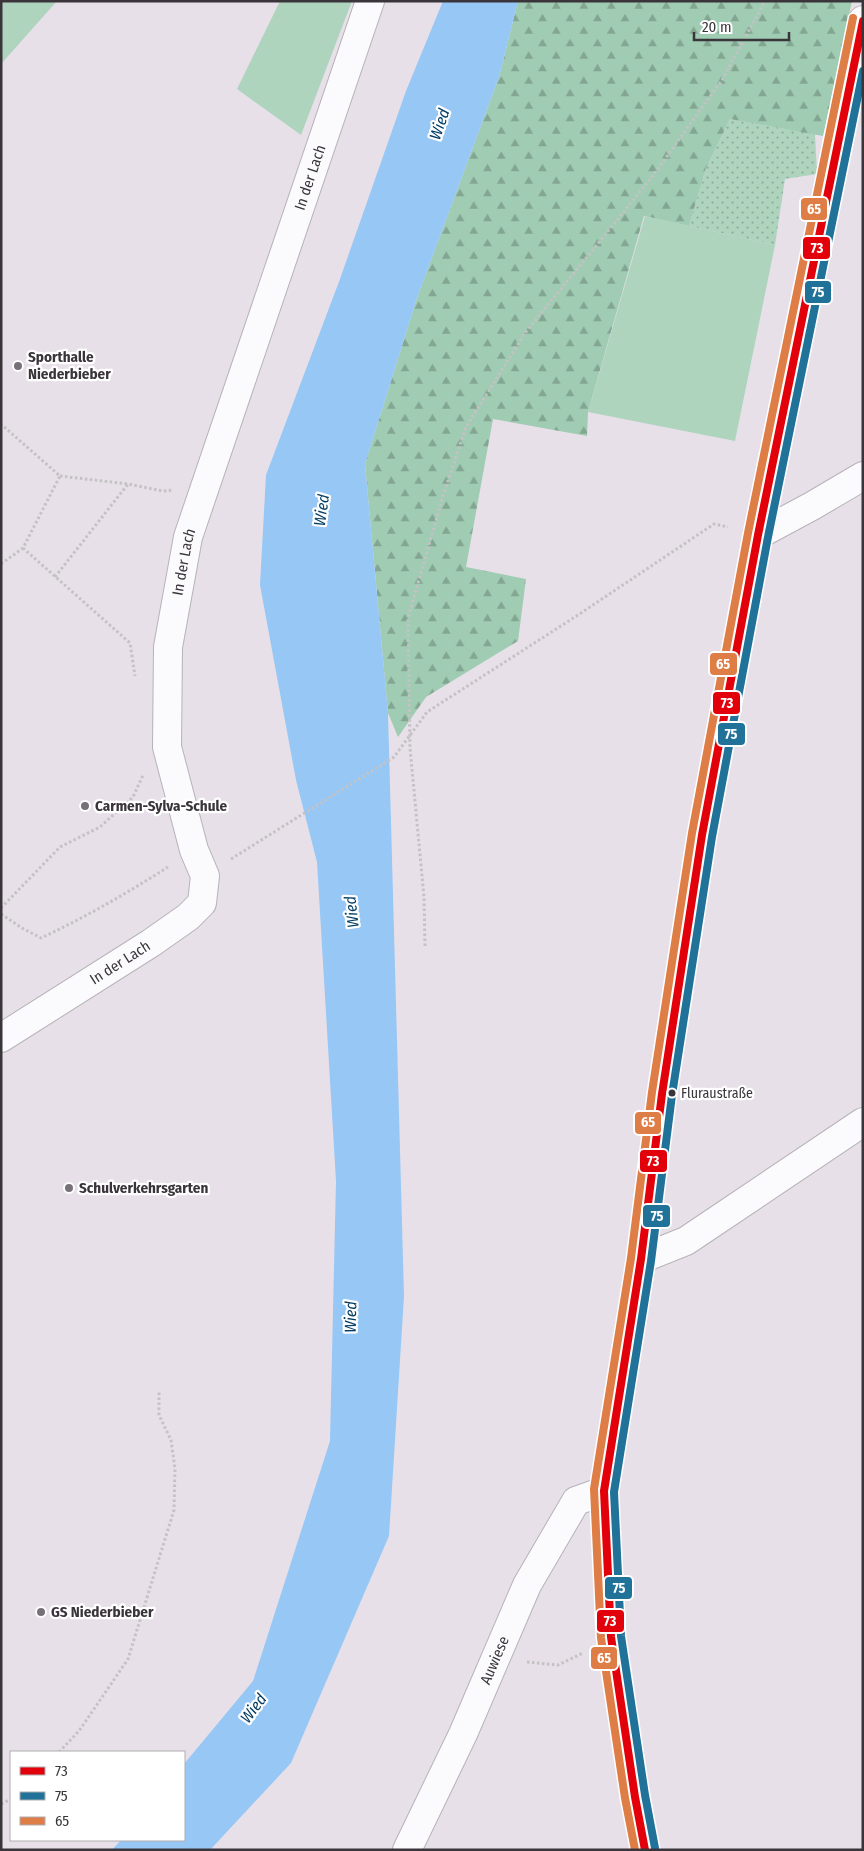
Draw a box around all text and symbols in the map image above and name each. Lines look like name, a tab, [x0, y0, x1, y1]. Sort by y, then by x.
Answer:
scale bar	[694, 10, 789, 42]
text: 20 m	[702, 18, 732, 36]
water label: Wied	[425, 106, 454, 142]
street label: In der Lach	[291, 142, 330, 212]
line badge: 65	[800, 197, 828, 221]
text: 65	[807, 201, 821, 218]
line badge: 73	[802, 236, 831, 260]
text: 73	[811, 240, 824, 257]
line badge: 75	[804, 280, 832, 304]
text: 75	[812, 284, 824, 301]
place label: Sporthalle Niederbieber	[28, 348, 111, 383]
marker: Sporthalle Niederbieber	[12, 360, 24, 372]
water label: Wied	[310, 492, 333, 527]
street label: In der Lach	[169, 526, 199, 597]
line badge: 65	[709, 652, 738, 676]
text: 65	[716, 656, 730, 673]
line badge: 73	[712, 691, 741, 715]
text: 73	[721, 695, 734, 712]
line badge: 75	[717, 722, 746, 746]
text: 75	[725, 726, 737, 743]
place label: Carmen-Sylva-Schule	[95, 797, 228, 815]
marker: Carmen-Sylva-Schule	[79, 800, 91, 812]
water label: Wied	[340, 895, 363, 929]
street label: In der Lach	[87, 937, 154, 988]
place label: Fluraustraße	[681, 1085, 753, 1102]
marker: Fluraustraße	[667, 1088, 677, 1098]
line badge: 65	[634, 1111, 662, 1135]
text: 65	[641, 1114, 655, 1131]
line badge: 73	[639, 1149, 668, 1173]
text: 73	[647, 1153, 660, 1170]
place label: Schulverkehrsgarten	[79, 1179, 208, 1197]
marker: Schulverkehrsgarten	[63, 1182, 75, 1194]
line badge: 75	[642, 1204, 671, 1228]
text: 75	[651, 1208, 663, 1225]
water label: Wied	[341, 1300, 360, 1333]
line badge: 75	[604, 1576, 633, 1600]
text: 75	[613, 1580, 625, 1597]
place label: GS Niederbieber	[51, 1603, 154, 1621]
marker: GS Niederbieber	[35, 1606, 47, 1618]
line badge: 73	[596, 1609, 625, 1633]
text: 73	[604, 1613, 617, 1630]
street label: Auwiese	[476, 1634, 513, 1687]
line badge: 65	[590, 1646, 618, 1670]
text: 65	[597, 1650, 611, 1667]
water label: Wied	[236, 1689, 271, 1727]
legend	[10, 1751, 185, 1841]
text: 73	[55, 1762, 68, 1780]
text: 75	[55, 1787, 68, 1805]
text: 65	[55, 1812, 69, 1830]

